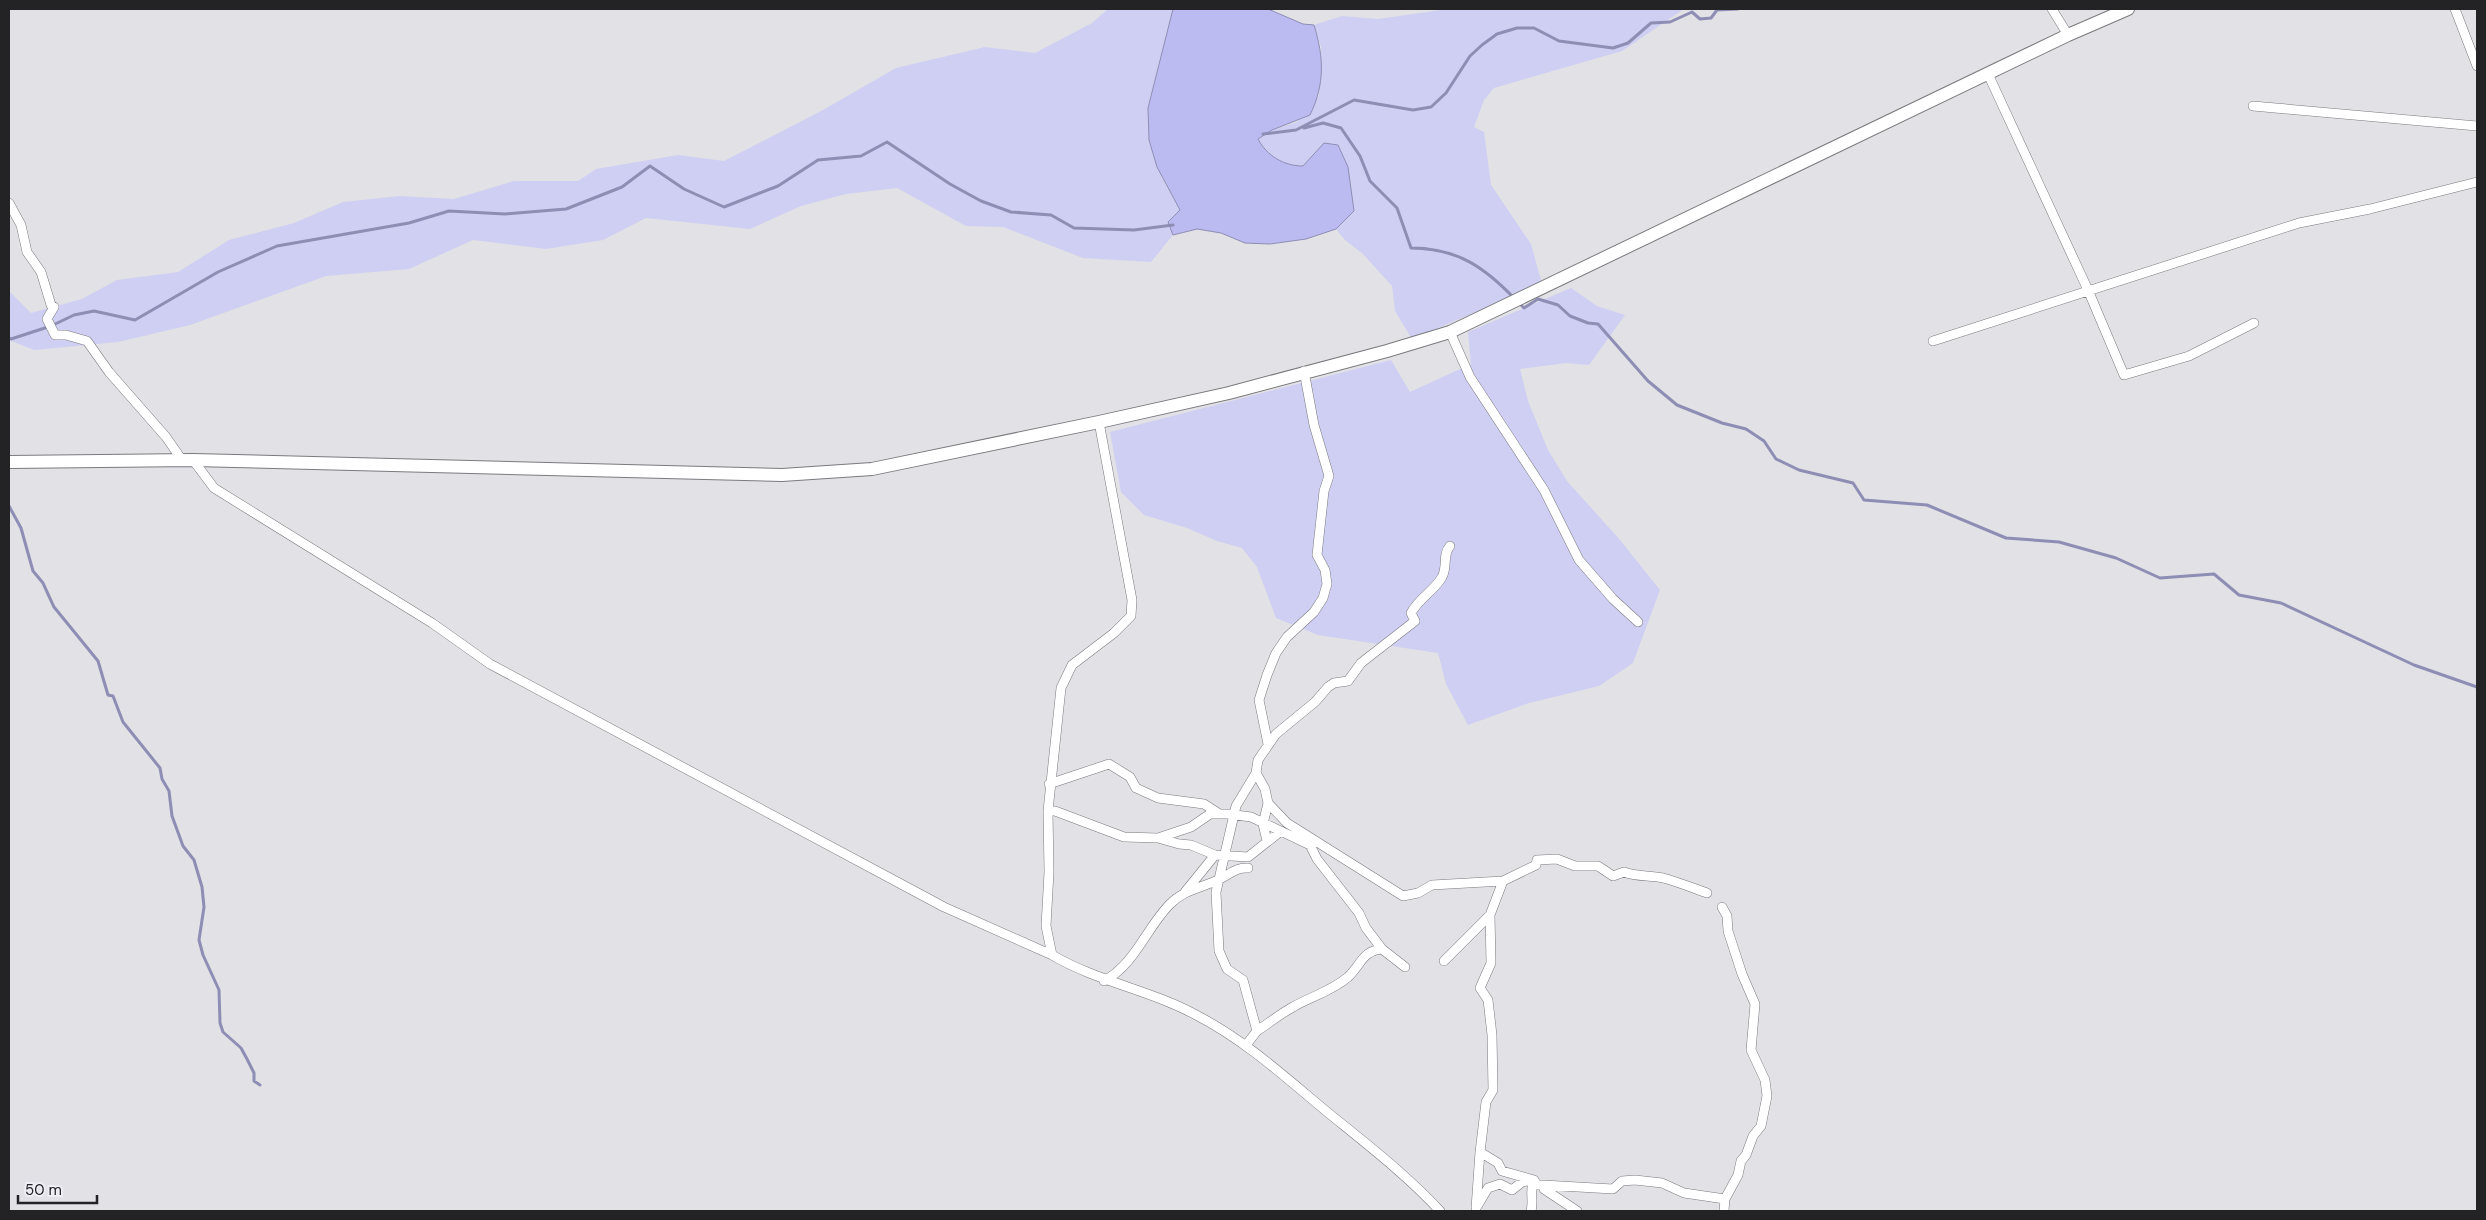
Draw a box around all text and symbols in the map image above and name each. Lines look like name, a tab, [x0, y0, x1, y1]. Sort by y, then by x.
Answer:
scale bar	[18, 1172, 96, 1204]
text: 50 m	[25, 1180, 62, 1200]

